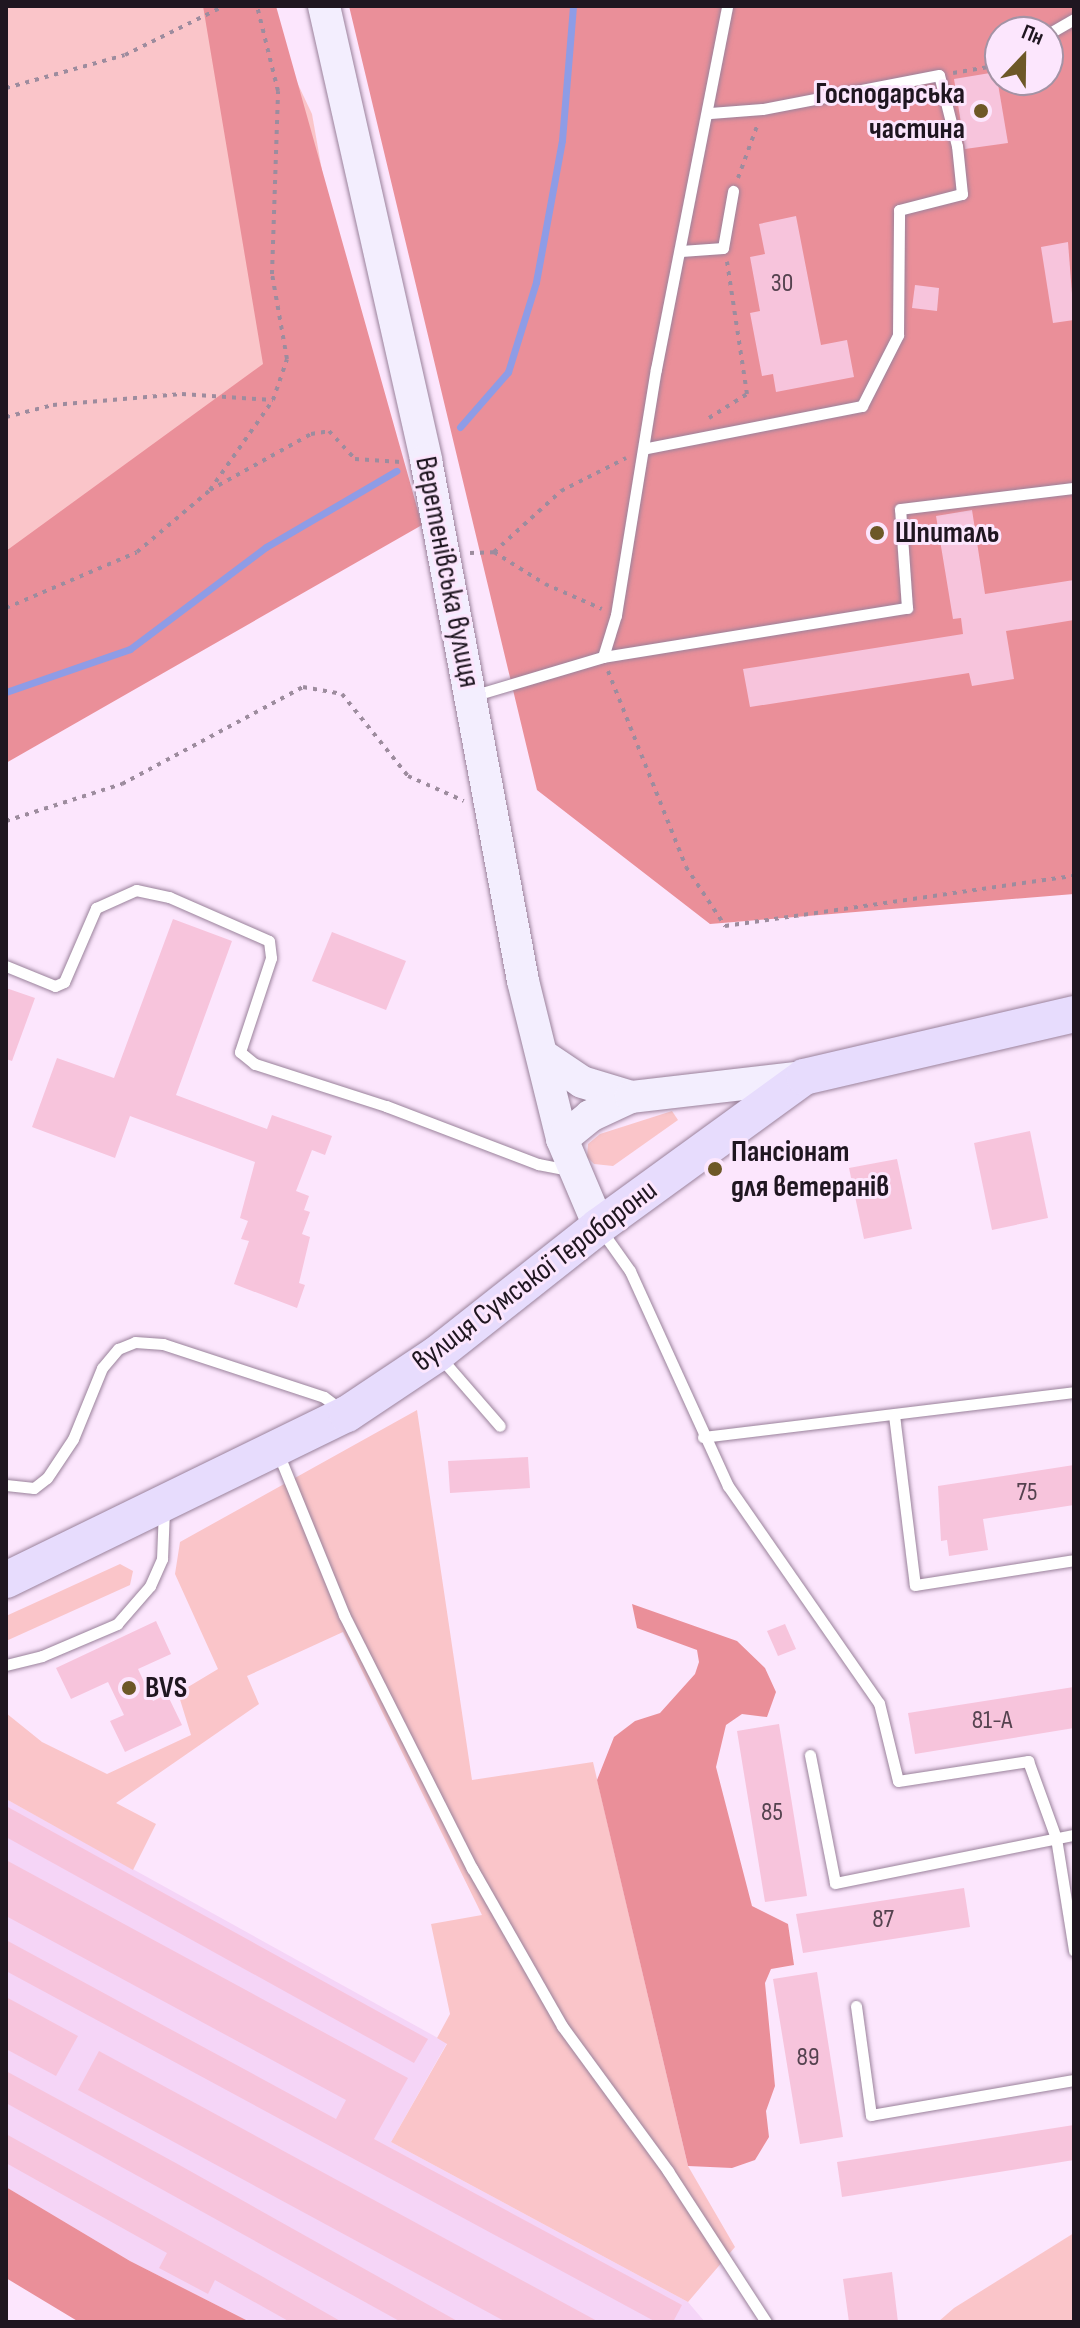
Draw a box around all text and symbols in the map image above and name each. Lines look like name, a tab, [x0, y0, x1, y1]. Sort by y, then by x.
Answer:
north arrow	[984, 16, 1064, 96]
text: Пн	[1018, 19, 1047, 52]
place label: Господарська частина	[815, 76, 965, 146]
marker: Господарська частина	[972, 102, 990, 120]
house number: 30	[771, 268, 793, 300]
street label: Веретенівська вулиця	[407, 453, 487, 691]
place label: Шпиталь	[895, 515, 999, 551]
marker: Шпиталь	[866, 522, 888, 544]
place label: Пансіонат для ветеранів	[731, 1134, 889, 1204]
marker: Пансіонат для ветеранів	[706, 1160, 724, 1178]
street label: вулиця Сумської Тероборони	[406, 1172, 664, 1380]
house number: 75	[1017, 1477, 1037, 1509]
place label: BVS	[145, 1670, 187, 1706]
marker: BVS	[120, 1679, 138, 1697]
house number: 81-А	[972, 1705, 1012, 1737]
house number: 85	[761, 1797, 783, 1829]
house number: 87	[872, 1904, 894, 1936]
house number: 89	[797, 2042, 819, 2074]

